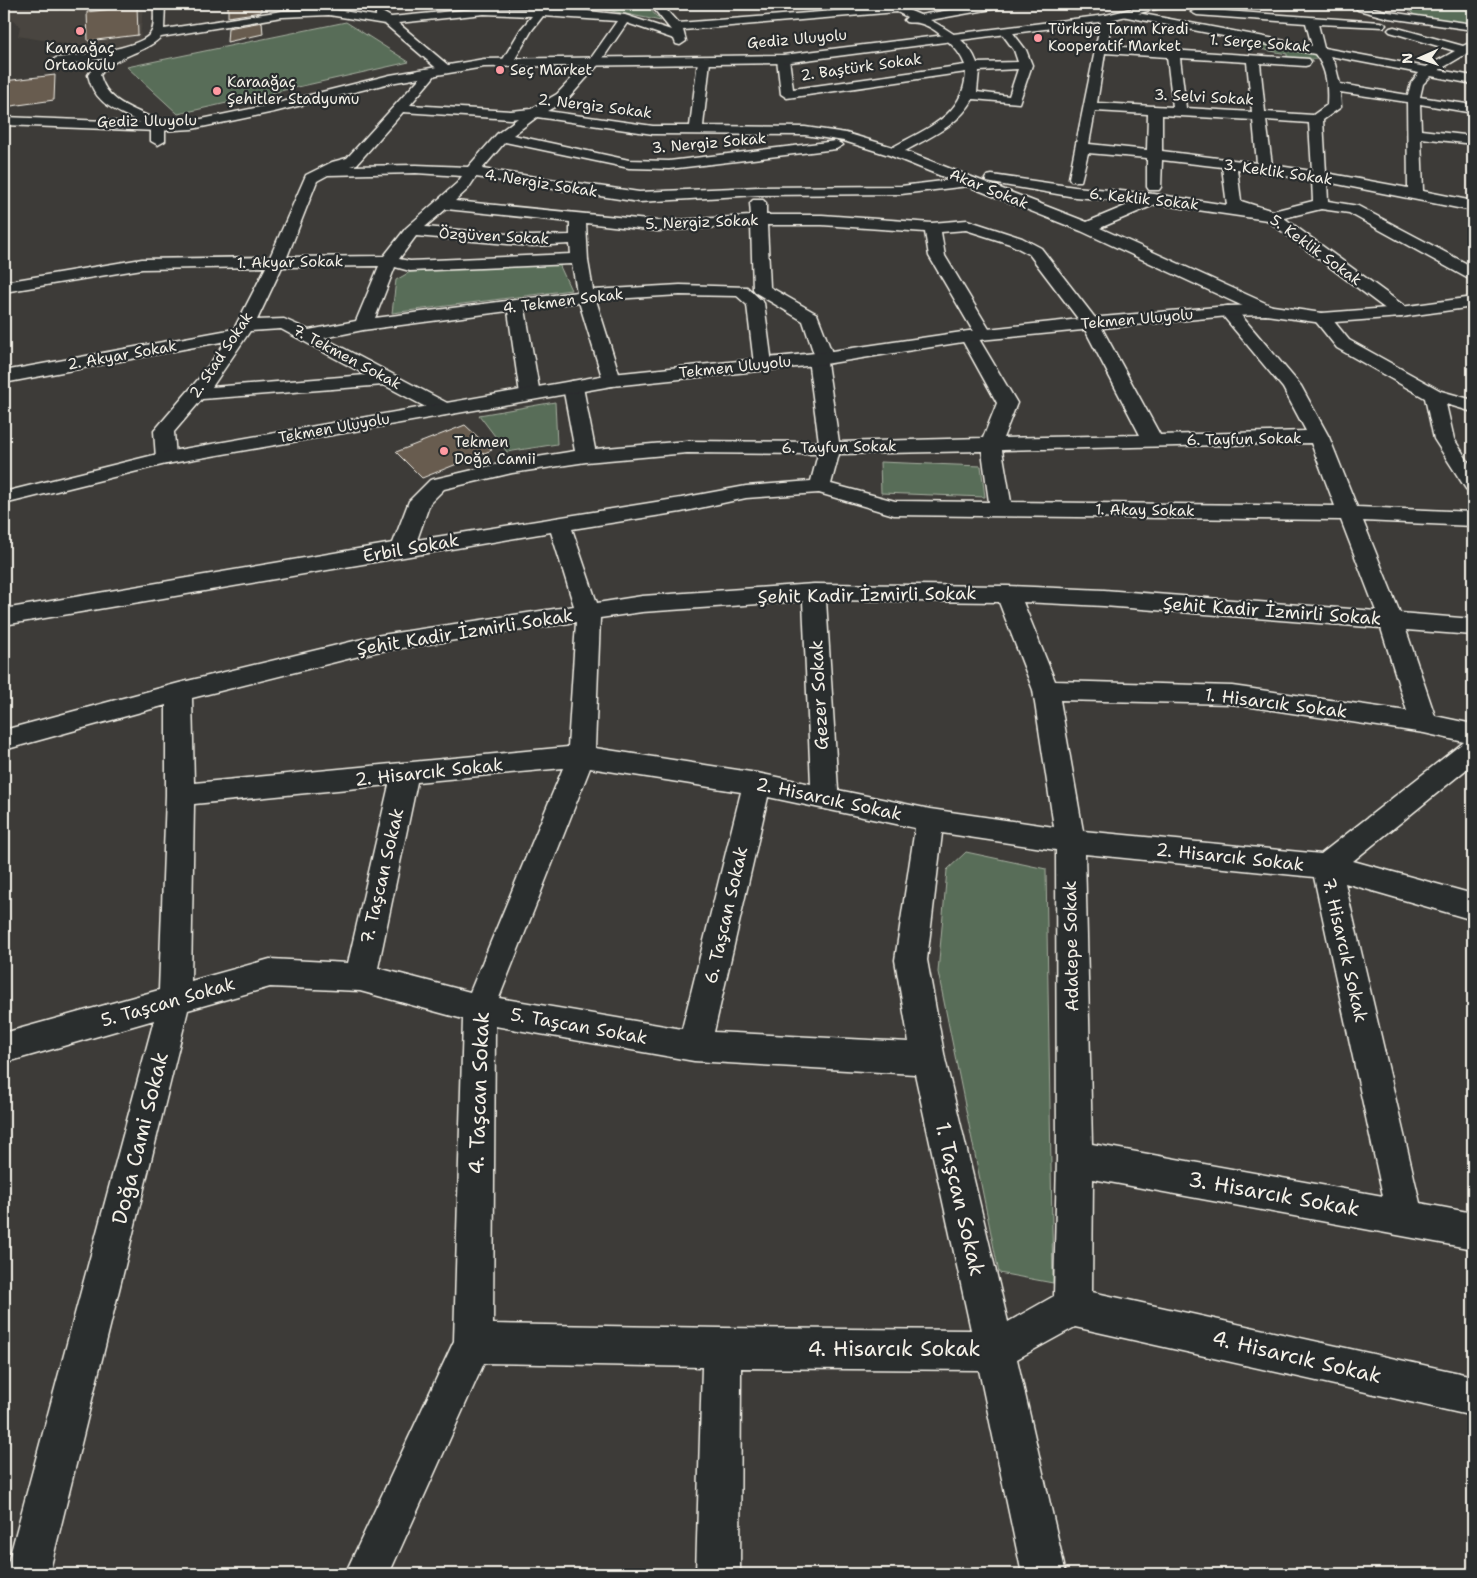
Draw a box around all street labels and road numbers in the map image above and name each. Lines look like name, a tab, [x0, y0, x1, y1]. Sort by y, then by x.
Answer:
street label: Gediz Uluyolu	[746, 25, 848, 53]
street label: 1. Serçe Sokak	[1209, 30, 1311, 56]
street label: 2. Baştürk Sokak	[799, 49, 923, 85]
street label: 3. Selvi Sokak	[1154, 84, 1254, 110]
street label: 2. Nergiz Sokak	[537, 89, 653, 123]
street label: Gediz Uluyolu	[97, 110, 197, 132]
street label: 3. Nergiz Sokak	[651, 128, 767, 158]
street label: 3. Keklik Sokak	[1222, 154, 1334, 190]
street label: 4. Nergiz Sokak	[483, 164, 599, 202]
street label: Akar Sokak	[947, 164, 1031, 214]
street label: 6. Keklik Sokak	[1088, 183, 1200, 215]
street label: 5. Nergiz Sokak	[645, 210, 759, 234]
street label: 5. Keklik Sokak	[1266, 210, 1366, 290]
street label: Özgüven Sokak	[438, 223, 550, 249]
street label: 1. Akyar Sokak	[237, 251, 343, 273]
street label: 4. Tekmen Sokak	[502, 284, 624, 318]
street label: Tekmen Uluyolu	[1080, 304, 1194, 334]
street label: 2. Stad Sokak	[185, 308, 257, 402]
street label: 7. Tekmen Sokak	[289, 320, 405, 394]
street label: 2. Akyar Sokak	[66, 336, 178, 374]
street label: Tekmen Uluyolu	[678, 351, 792, 383]
street label: Tekmen Uluyolu	[277, 408, 391, 448]
street label: 6. Tayfun Sokak	[1186, 428, 1302, 450]
street label: 6. Tayfun Sokak	[781, 436, 897, 458]
street label: 1. Akay Sokak	[1095, 499, 1195, 521]
street label: Erbil Sokak	[361, 528, 461, 568]
street label: Şehit Kadir İzmirli Sokak	[757, 581, 977, 609]
street label: Şehit Kadir İzmirli Sokak	[1162, 591, 1382, 631]
street label: Şehit Kadir İzmirli Sokak	[355, 603, 575, 661]
street label: Gezer Sokak	[804, 639, 834, 751]
street label: 1. Hisarcık Sokak	[1203, 682, 1349, 724]
street label: 2. Hisarcık Sokak	[354, 752, 504, 792]
street label: 2. Hisarcık Sokak	[754, 772, 904, 826]
street label: 7. Taşcan Sokak	[355, 806, 409, 946]
street label: 2. Hisarcık Sokak	[1155, 837, 1305, 877]
street label: 6. Taşcan Sokak	[699, 844, 753, 986]
street label: 7. Hisarcık Sokak	[1317, 875, 1373, 1025]
street label: Adatepe Sokak	[1058, 880, 1084, 1012]
street label: 5. Taşcan Sokak	[98, 971, 238, 1033]
street label: 5. Taşcan Sokak	[509, 1002, 649, 1050]
street label: 4. Taşcan Sokak	[462, 1011, 496, 1175]
street label: Doğa Cami Sokak	[105, 1049, 175, 1227]
street label: 1. Taşcan Sokak	[929, 1119, 991, 1279]
street label: 3. Hisarcık Sokak	[1186, 1165, 1362, 1223]
street label: 4. Hisarcık Sokak	[1209, 1324, 1385, 1390]
street label: 4. Hisarcık Sokak	[807, 1335, 981, 1363]

